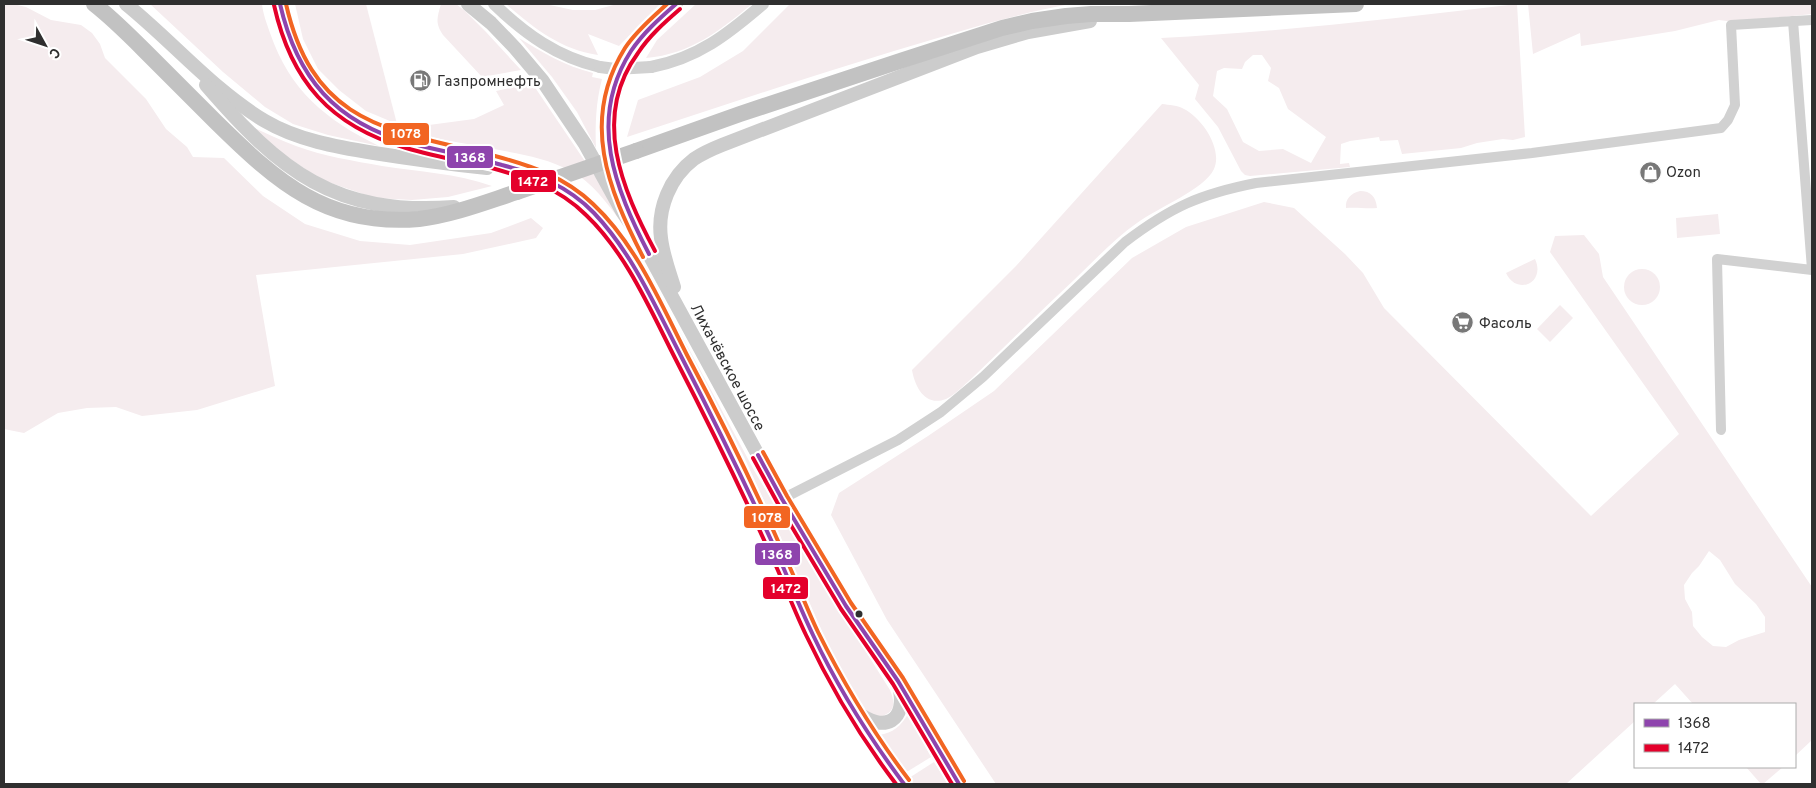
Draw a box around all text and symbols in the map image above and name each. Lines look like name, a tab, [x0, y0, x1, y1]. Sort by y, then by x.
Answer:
north arrow	[20, 20, 70, 70]
text: С	[44, 43, 63, 61]
fuel station icon: Газпромнефть	[409, 69, 433, 93]
place label: Газпромнефть	[437, 73, 541, 92]
line badge: 1078	[382, 122, 430, 146]
text: 1078	[391, 126, 421, 143]
line badge: 1368	[446, 145, 494, 169]
text: 1368	[454, 150, 486, 167]
shop icon: Ozon	[1638, 160, 1662, 184]
place label: Ozon	[1666, 164, 1701, 183]
line badge: 1472	[510, 169, 557, 193]
text: 1472	[518, 174, 548, 191]
street label: Лихачёвское шоссе	[685, 301, 768, 435]
supermarket icon: Фасоль	[1451, 311, 1475, 335]
place label: Фасоль	[1479, 315, 1532, 334]
line badge: 1078	[743, 505, 791, 529]
text: 1078	[752, 510, 782, 527]
line badge: 1368	[754, 542, 801, 566]
text: 1368	[761, 547, 793, 564]
line badge: 1472	[762, 576, 809, 600]
text: 1472	[771, 581, 801, 598]
unlabelled marker	[854, 609, 864, 619]
legend	[1634, 703, 1796, 768]
text: 1368	[1678, 715, 1711, 734]
text: 1472	[1678, 740, 1709, 759]

